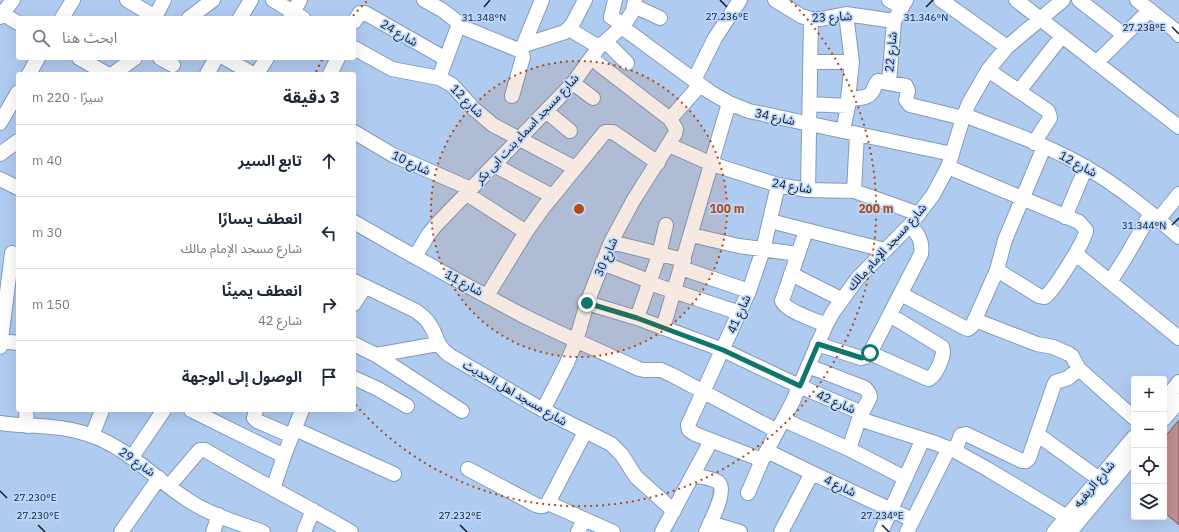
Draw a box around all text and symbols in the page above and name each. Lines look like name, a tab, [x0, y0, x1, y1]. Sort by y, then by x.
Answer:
street label: شارع 23	[811, 8, 853, 27]
text: 27.236°E	[705, 10, 749, 23]
text: 31.348°N	[462, 11, 506, 24]
text: 31.346°N	[904, 11, 948, 24]
search box	[16, 16, 356, 60]
street label: شارع 24	[377, 16, 421, 51]
text: 27.238°E	[1122, 21, 1166, 34]
icon: search	[30, 27, 52, 49]
text: ابحث هنا	[62, 28, 117, 47]
street label: شارع 22	[881, 31, 902, 73]
street label: شارع مسجد اسماء بنت ابى بكر	[471, 70, 583, 189]
street label: شارع 12	[446, 81, 487, 122]
text: 3 دقيقة	[283, 86, 340, 108]
text: سيرًا · 220 m	[32, 89, 103, 106]
street label: شارع 34	[753, 105, 797, 130]
street label: شارع 10	[389, 147, 433, 180]
street label: شارع 12	[1056, 147, 1100, 181]
icon: ahead	[318, 150, 340, 172]
text: تابع السير	[238, 151, 302, 170]
text: 40 m	[32, 152, 62, 169]
street label: شارع 24	[770, 175, 813, 198]
street label: شارع مسجد الإمام مالك	[844, 200, 931, 295]
text: 100 m	[709, 201, 745, 216]
text: 200 m	[858, 201, 894, 216]
centre of rings	[572, 202, 586, 216]
text: انعطف يسارًا	[218, 209, 302, 228]
text: 31.344°N	[1122, 219, 1166, 232]
icon: left	[318, 222, 340, 244]
text: 30 m	[32, 224, 62, 241]
street label: شارع 30	[591, 235, 622, 279]
text: شارع مسجد الإمام مالك	[181, 240, 302, 257]
street label: شارع 11	[442, 266, 486, 300]
text: انعطف يمينًا	[222, 281, 302, 300]
street label: شارع 41	[723, 292, 755, 336]
icon: right	[318, 294, 340, 316]
route end	[578, 294, 596, 312]
text: 150 m	[32, 296, 70, 313]
text: شارع 42	[258, 312, 302, 329]
route start	[861, 344, 879, 362]
street label: شارع مسجد اهل الحديث	[460, 357, 570, 430]
icon: arrive	[318, 366, 340, 388]
text: الوصول إلى الوجهة	[182, 367, 302, 386]
map controls	[1131, 376, 1167, 520]
button: +	[1131, 376, 1167, 412]
street label: شارع 42	[814, 387, 858, 418]
button: −	[1131, 412, 1167, 448]
street label: شارع 29	[115, 444, 158, 481]
button: locate	[1131, 448, 1167, 484]
street label: شارع الريفيه	[1070, 457, 1119, 511]
street label: شارع 4	[821, 472, 859, 501]
button: layers	[1131, 484, 1167, 520]
text: 27.230°E	[13, 491, 57, 504]
text: 27.230°E	[16, 509, 60, 522]
text: 27.232°E	[438, 509, 482, 522]
text: 27.234°E	[860, 509, 904, 522]

